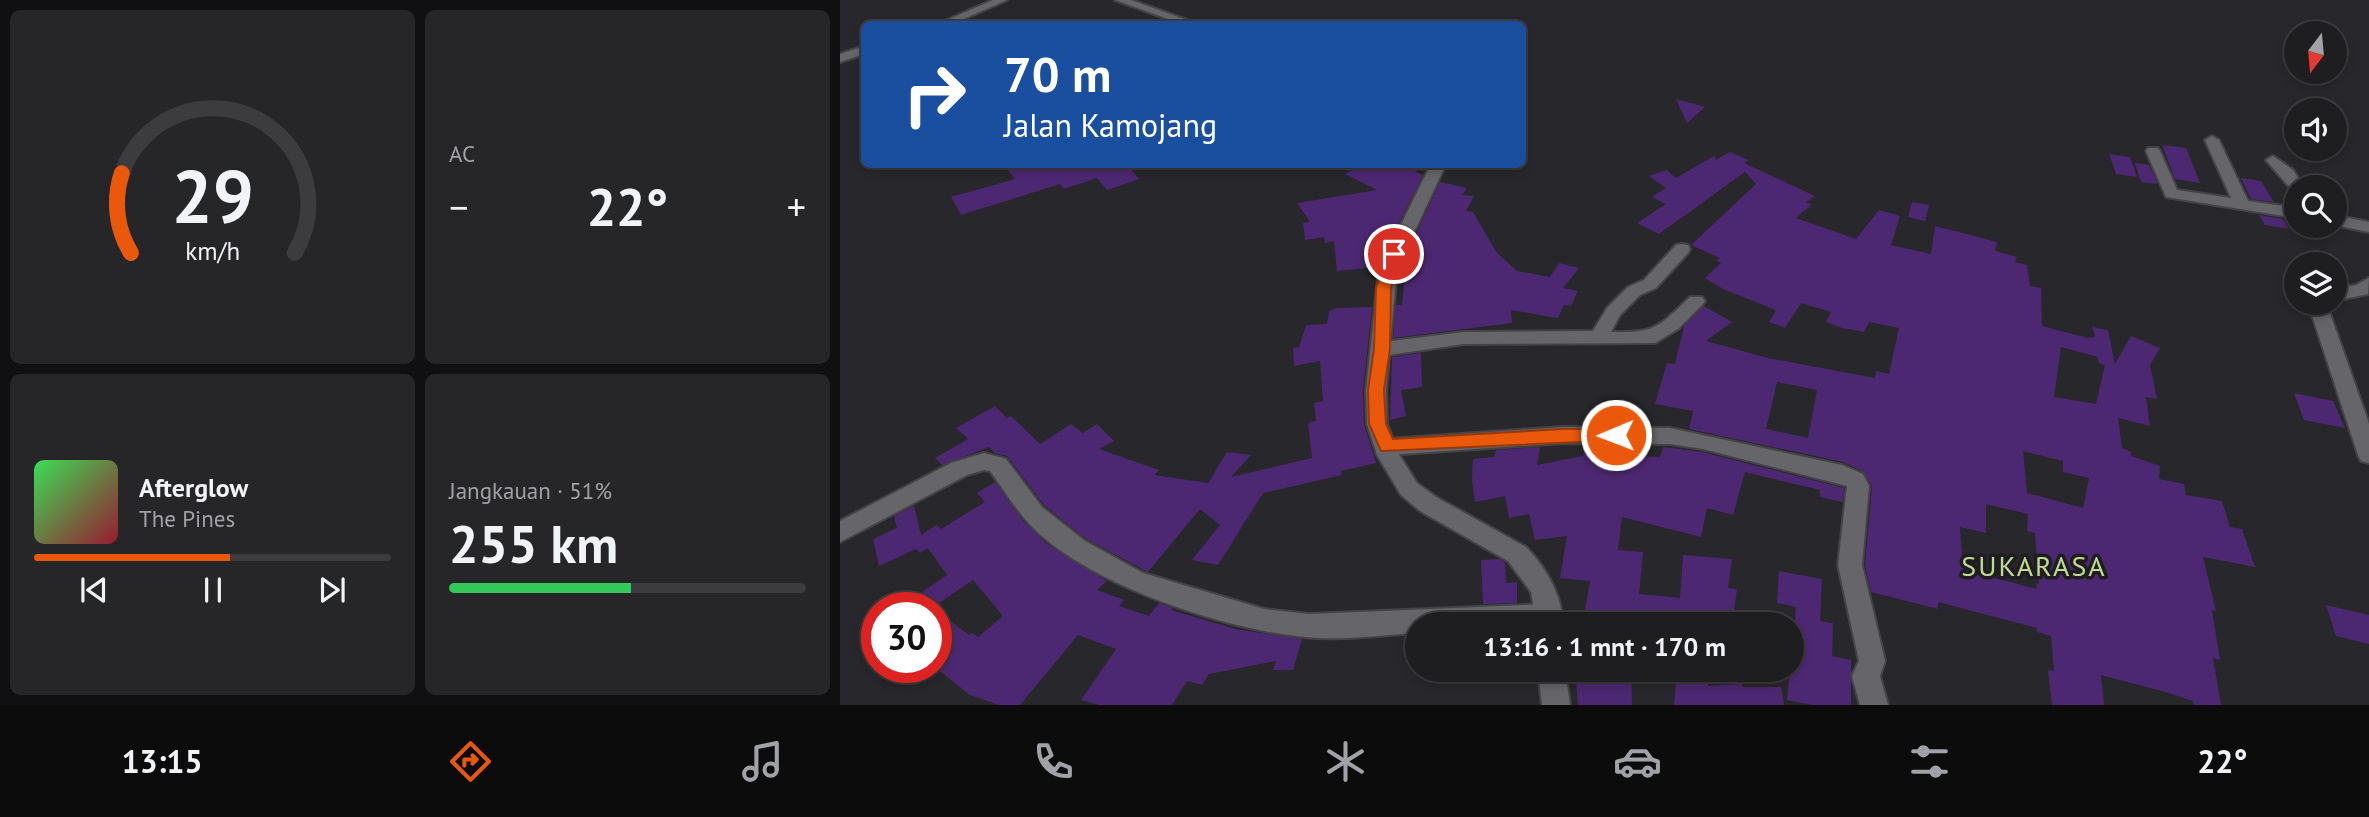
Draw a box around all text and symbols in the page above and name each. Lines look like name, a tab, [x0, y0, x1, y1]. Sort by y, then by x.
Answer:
north arrow	[2284, 21, 2347, 84]
map controls	[2284, 21, 2347, 315]
text: 70 m	[1004, 42, 1111, 106]
icon: right	[889, 49, 980, 140]
button: sound	[2284, 98, 2347, 161]
text: Jalan Kamojang	[1004, 104, 1217, 146]
text: AC	[449, 139, 475, 168]
text: 29	[171, 149, 254, 243]
text: 22°	[587, 173, 668, 240]
button: search	[2284, 175, 2347, 238]
text: −	[449, 182, 468, 231]
text: +	[787, 182, 806, 231]
pin	[1364, 224, 1424, 284]
text: km/h	[185, 235, 240, 267]
icon: arrive	[1375, 235, 1413, 273]
button: layers	[2284, 252, 2347, 315]
position arrow	[1579, 398, 1653, 472]
text: Afterglow	[139, 471, 248, 504]
text: Jangkauan · 51%	[449, 476, 612, 505]
text: The Pines	[139, 504, 235, 533]
text: 255 km	[449, 510, 618, 577]
district label: SUKARASA	[1961, 547, 2107, 584]
icon: previous	[75, 571, 113, 609]
icon: pause	[194, 571, 232, 609]
icon: next	[313, 571, 351, 609]
speed limit sign: 30	[861, 592, 952, 683]
text: 13:16 · 1 mnt · 170 m	[1483, 630, 1726, 663]
icon: directions	[446, 737, 495, 786]
icon: music	[738, 737, 787, 786]
icon: phone	[1029, 737, 1078, 786]
icon: climate	[1321, 737, 1370, 786]
icon: car	[1613, 737, 1662, 786]
icon: filters	[1905, 737, 1954, 786]
text: 13:15	[121, 740, 203, 782]
text: 22°	[2197, 740, 2248, 782]

